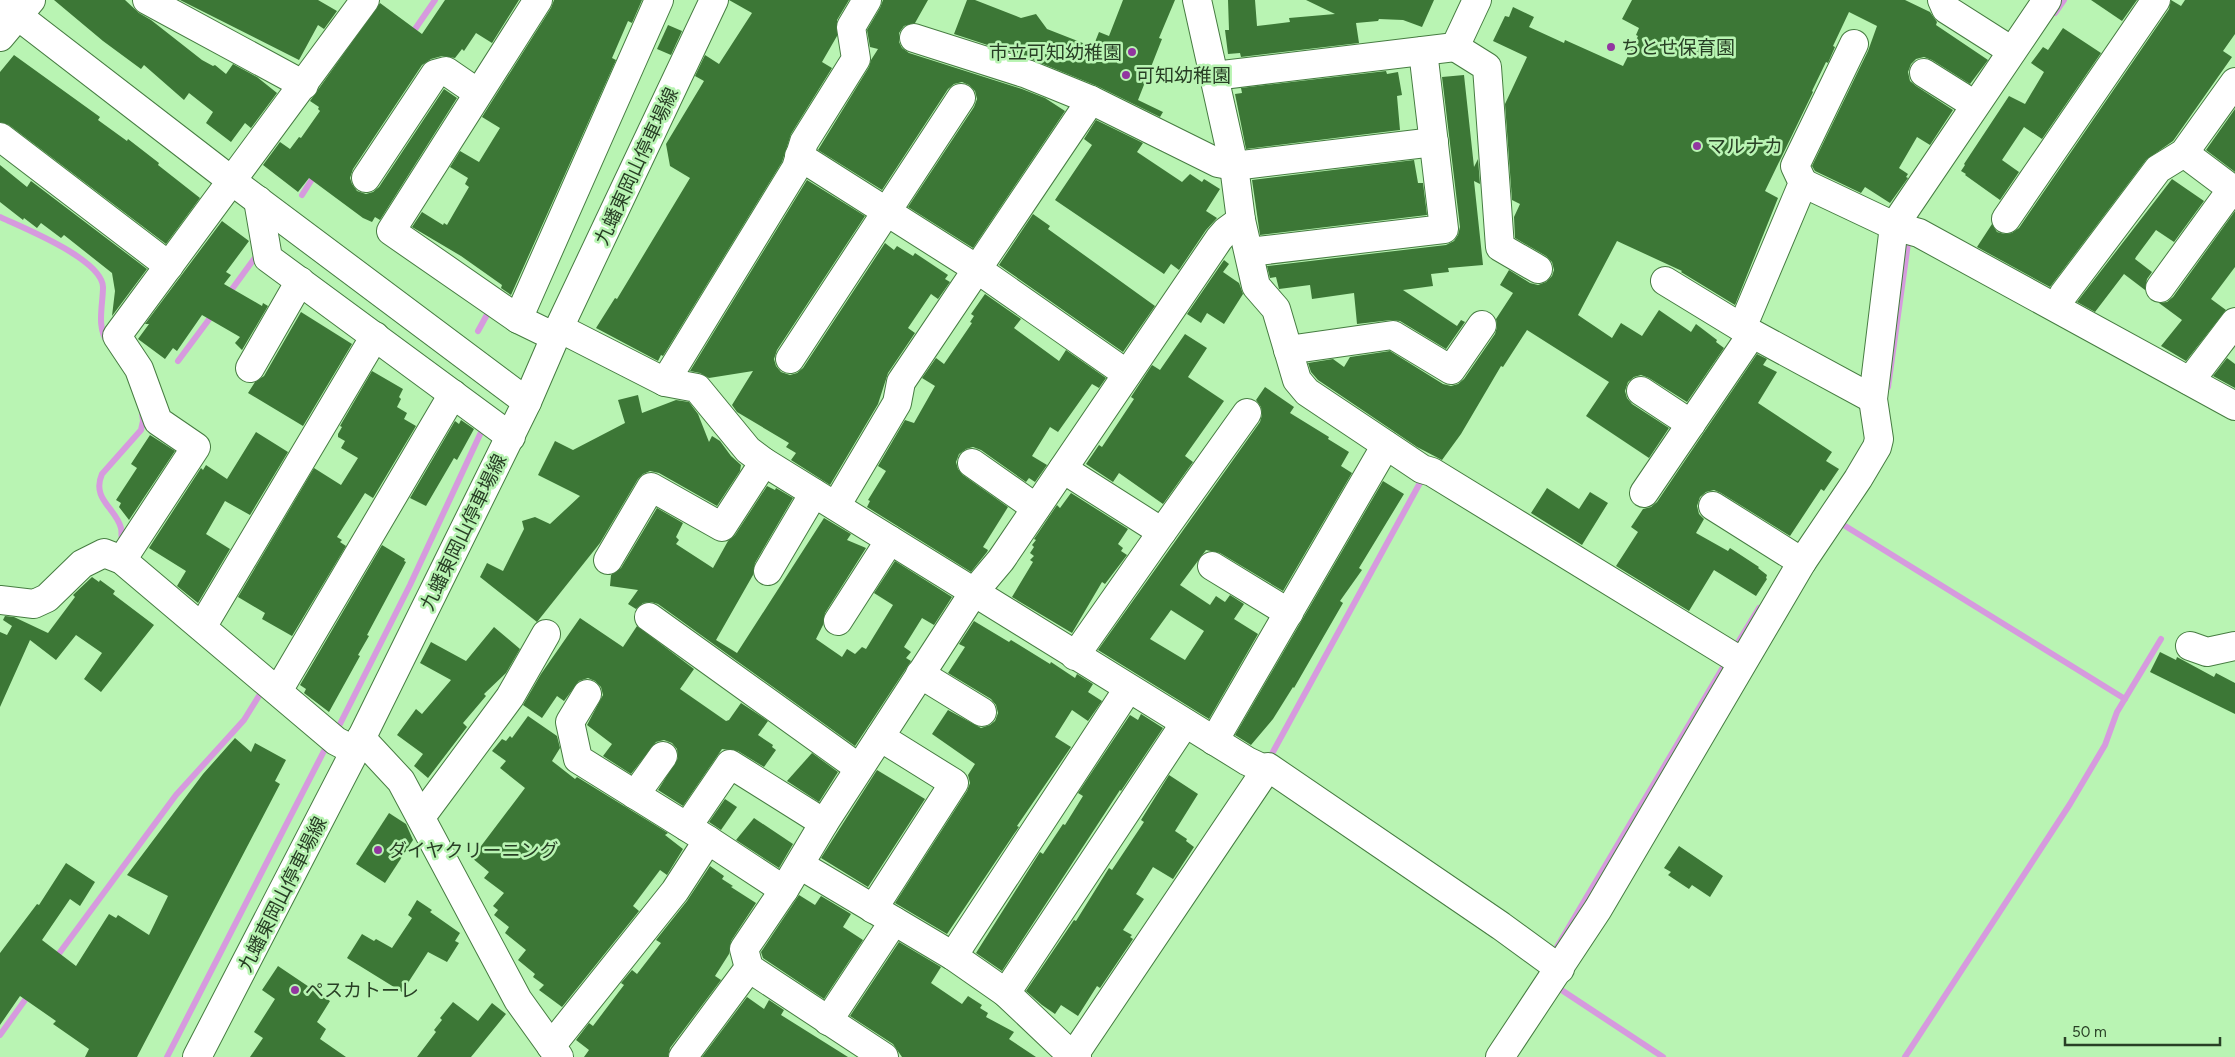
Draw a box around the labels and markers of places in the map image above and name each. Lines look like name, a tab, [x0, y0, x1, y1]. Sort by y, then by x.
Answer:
place label: ちとせ保育園	[1621, 36, 1735, 59]
place label: 市立可知幼稚園	[989, 41, 1122, 64]
marker: ちとせ保育園	[1605, 41, 1617, 53]
marker: 市立可知幼稚園	[1126, 46, 1138, 58]
place label: 可知幼稚園	[1136, 64, 1231, 87]
marker: 可知幼稚園	[1120, 69, 1132, 81]
place label: マルナカ	[1707, 135, 1783, 158]
marker: マルナカ	[1691, 140, 1703, 152]
place label: ダイヤクリーニング	[388, 839, 558, 862]
marker: ダイヤクリーニング	[372, 844, 384, 856]
place label: ペスカトーレ	[305, 979, 419, 1002]
marker: ペスカトーレ	[289, 984, 301, 996]

